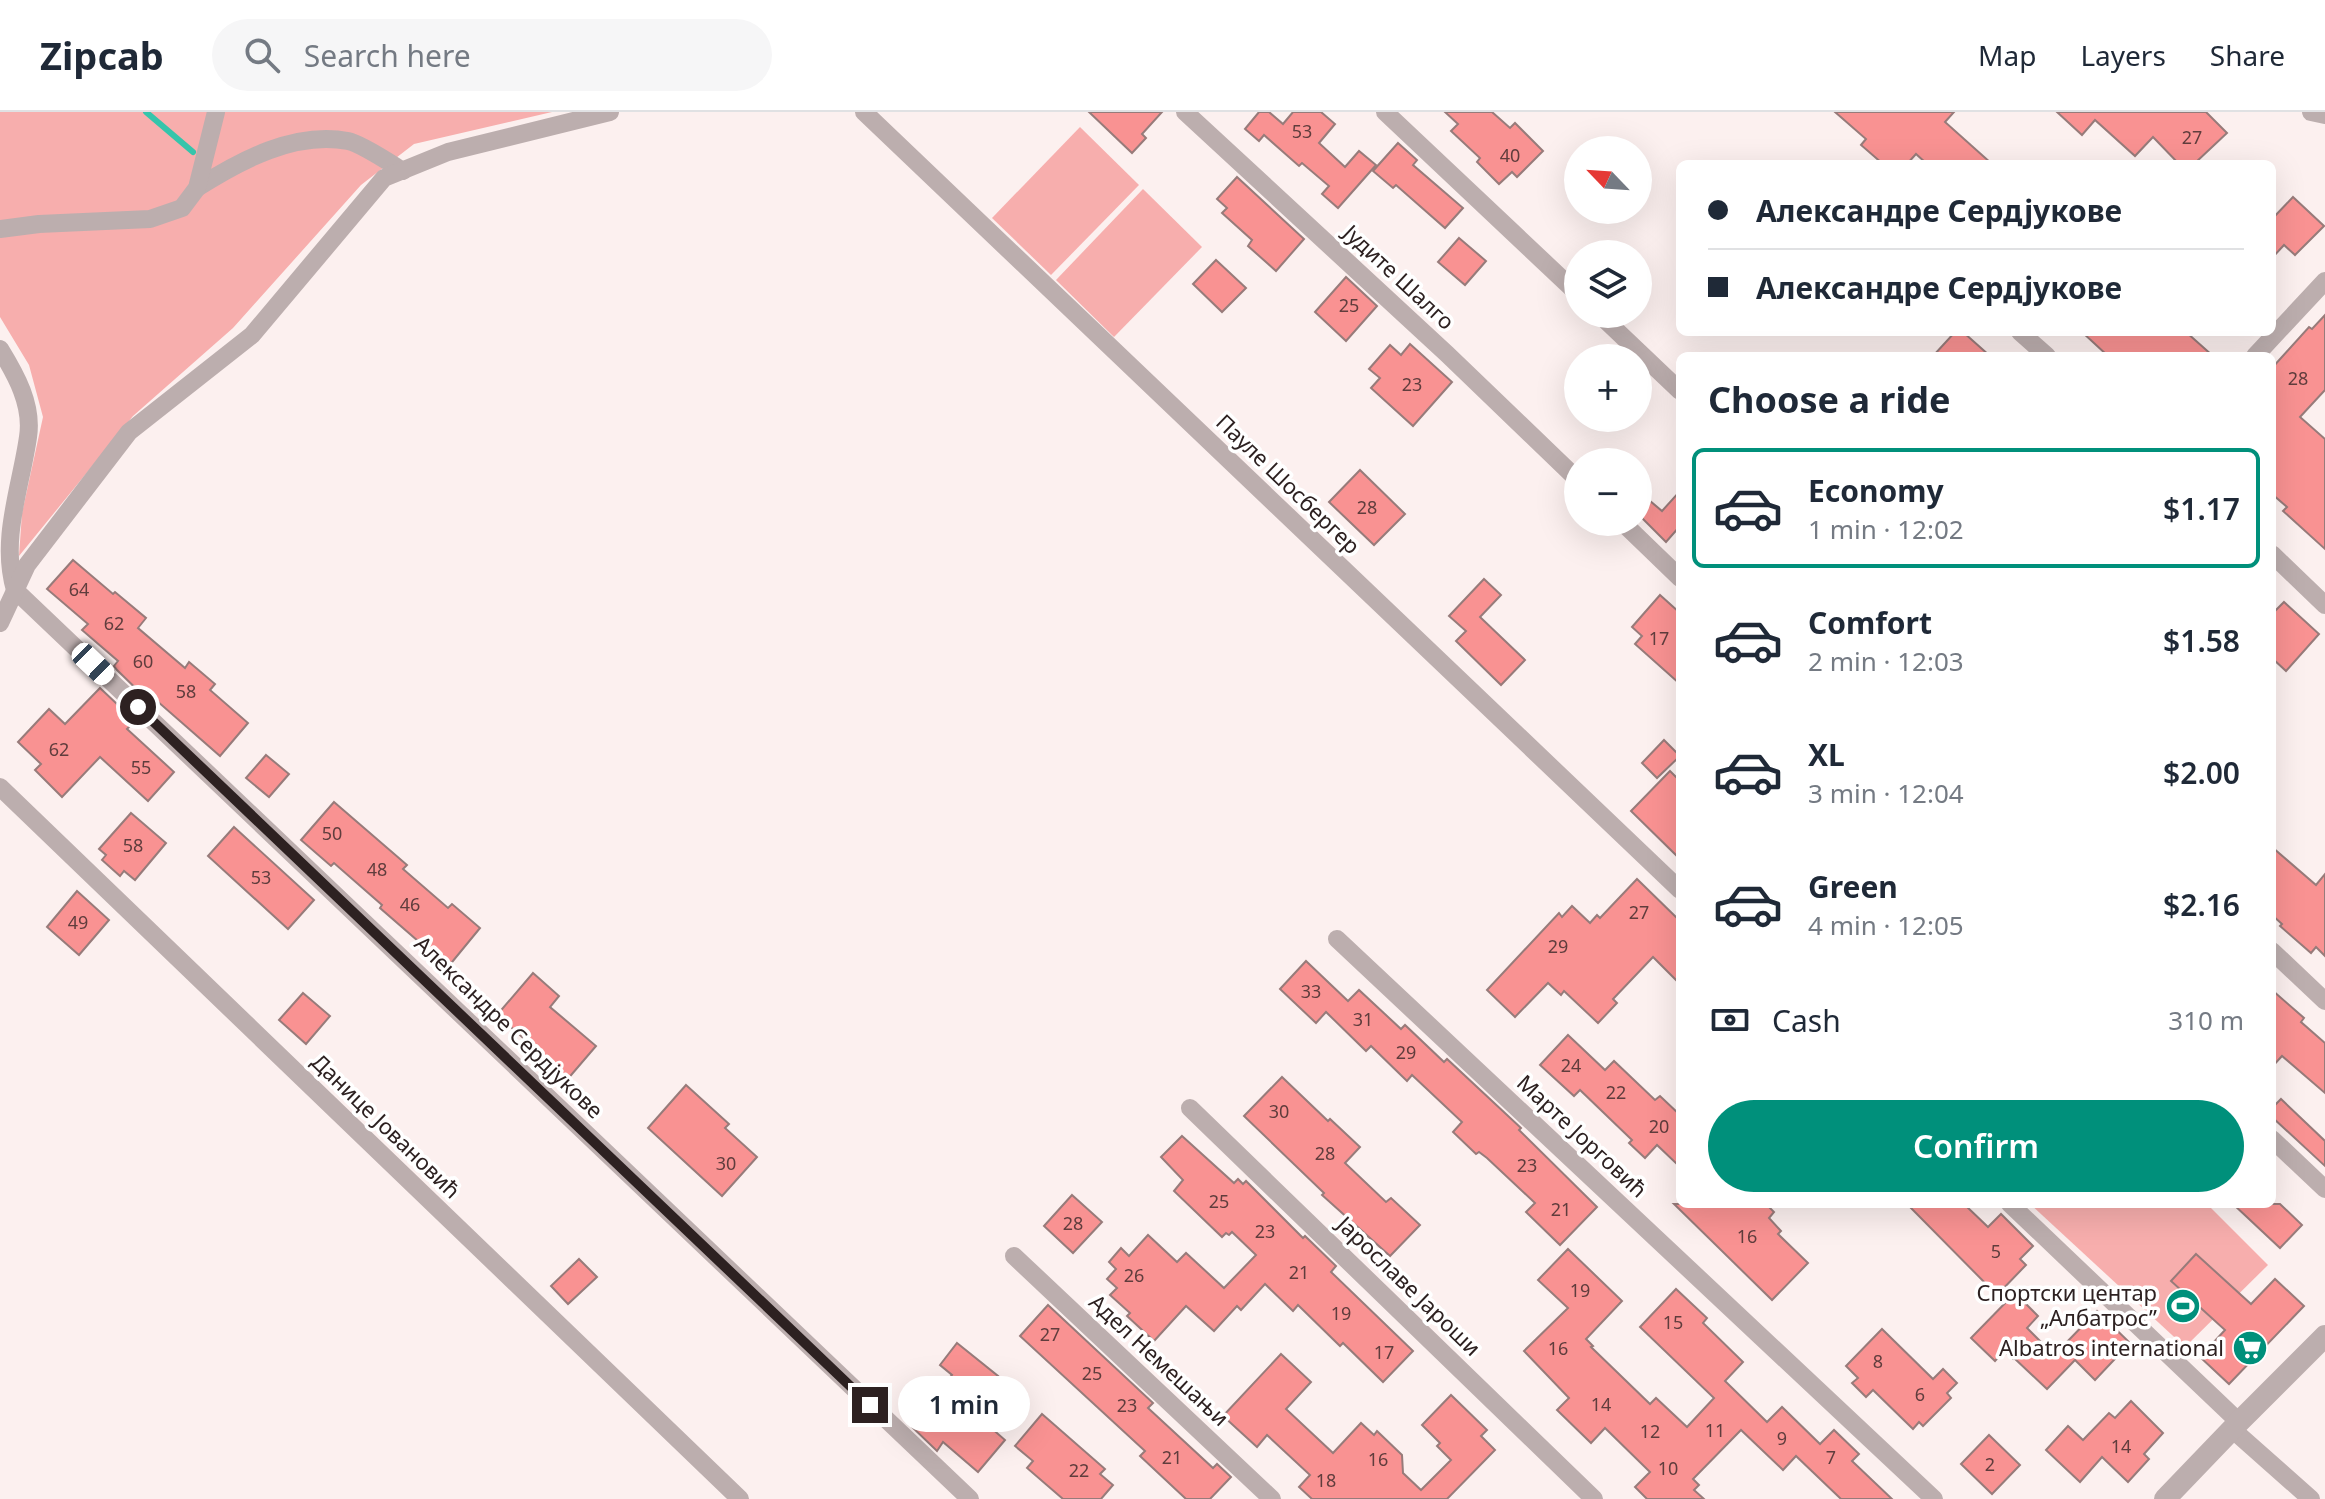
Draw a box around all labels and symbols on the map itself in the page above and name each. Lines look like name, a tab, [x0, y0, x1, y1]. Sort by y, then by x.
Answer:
house number: 53	[1292, 119, 1312, 143]
house number: 27	[2182, 125, 2202, 149]
north arrow	[1564, 136, 1652, 224]
house number: 40	[1500, 143, 1520, 167]
street label: Јудите Шалго	[1336, 216, 1462, 335]
house number: 25	[1339, 293, 1359, 317]
house number: 28	[2288, 366, 2308, 390]
house number: 23	[1402, 372, 1422, 396]
street label: Пауле Шосбергер	[1210, 407, 1367, 560]
house number: 28	[1357, 495, 1377, 519]
house number: 64	[69, 577, 89, 601]
house number: 62	[104, 611, 124, 635]
house number: 17	[1649, 626, 1669, 650]
car	[67, 639, 119, 689]
house number: 60	[133, 649, 153, 673]
house number: 58	[176, 679, 196, 703]
route start	[120, 689, 156, 725]
house number: 62	[49, 737, 69, 761]
house number: 55	[131, 755, 151, 779]
house number: 50	[322, 821, 342, 845]
house number: 58	[123, 833, 143, 857]
house number: 48	[367, 857, 387, 881]
house number: 53	[251, 865, 271, 889]
house number: 46	[400, 892, 420, 916]
house number: 27	[1629, 900, 1649, 924]
house number: 49	[68, 910, 88, 934]
street label: Александре Сердјукове	[409, 928, 610, 1124]
house number: 29	[1548, 934, 1568, 958]
house number: 33	[1301, 979, 1321, 1003]
house number: 31	[1353, 1007, 1373, 1031]
house number: 29	[1396, 1040, 1416, 1064]
street label: Данице Јовановић	[306, 1046, 468, 1204]
house number: 24	[1561, 1053, 1581, 1077]
street label: Марте Јорговић	[1511, 1067, 1654, 1203]
house number: 22	[1606, 1080, 1626, 1104]
house number: 30	[1269, 1099, 1289, 1123]
house number: 20	[1649, 1114, 1669, 1138]
house number: 28	[1315, 1141, 1335, 1165]
house number: 30	[716, 1151, 736, 1175]
house number: 23	[1517, 1153, 1537, 1177]
house number: 25	[1209, 1189, 1229, 1213]
house number: 21	[1551, 1197, 1571, 1221]
street label: Јарославе Јароши	[1330, 1207, 1488, 1362]
house number: 28	[1063, 1211, 1083, 1235]
house number: 23	[1255, 1219, 1275, 1243]
house number: 16	[1737, 1224, 1757, 1248]
house number: 5	[1991, 1239, 2001, 1263]
house number: 21	[1289, 1260, 1309, 1284]
house number: 26	[1124, 1263, 1144, 1287]
place label: Спортски центар „Албатрос”	[1977, 1277, 2157, 1332]
house number: 19	[1570, 1278, 1590, 1302]
street label: Адел Немешањи	[1083, 1287, 1236, 1432]
sports icon: Спортски центар „Албатрос”	[2164, 1287, 2202, 1325]
house number: 19	[1331, 1301, 1351, 1325]
house number: 15	[1663, 1310, 1683, 1334]
house number: 27	[1040, 1322, 1060, 1346]
supermarket icon: Albatros international	[2231, 1329, 2269, 1367]
place label: Albatros international	[1999, 1332, 2224, 1362]
house number: 16	[1548, 1336, 1568, 1360]
house number: 17	[1374, 1340, 1394, 1364]
house number: 8	[1873, 1349, 1883, 1373]
house number: 25	[1082, 1361, 1102, 1385]
callout: 1 min	[898, 1377, 1030, 1433]
house number: 6	[1915, 1382, 1925, 1406]
route end	[852, 1387, 888, 1423]
house number: 14	[1591, 1392, 1611, 1416]
house number: 23	[1117, 1393, 1137, 1417]
house number: 11	[1705, 1418, 1725, 1442]
house number: 12	[1640, 1419, 1660, 1443]
house number: 9	[1777, 1426, 1787, 1450]
house number: 14	[2111, 1434, 2131, 1458]
house number: 21	[1162, 1445, 1182, 1469]
house number: 7	[1826, 1445, 1836, 1469]
house number: 16	[1368, 1447, 1388, 1471]
house number: 2	[1985, 1452, 1995, 1476]
house number: 10	[1658, 1456, 1678, 1480]
house number: 22	[1069, 1458, 1089, 1482]
house number: 18	[1316, 1468, 1336, 1492]

